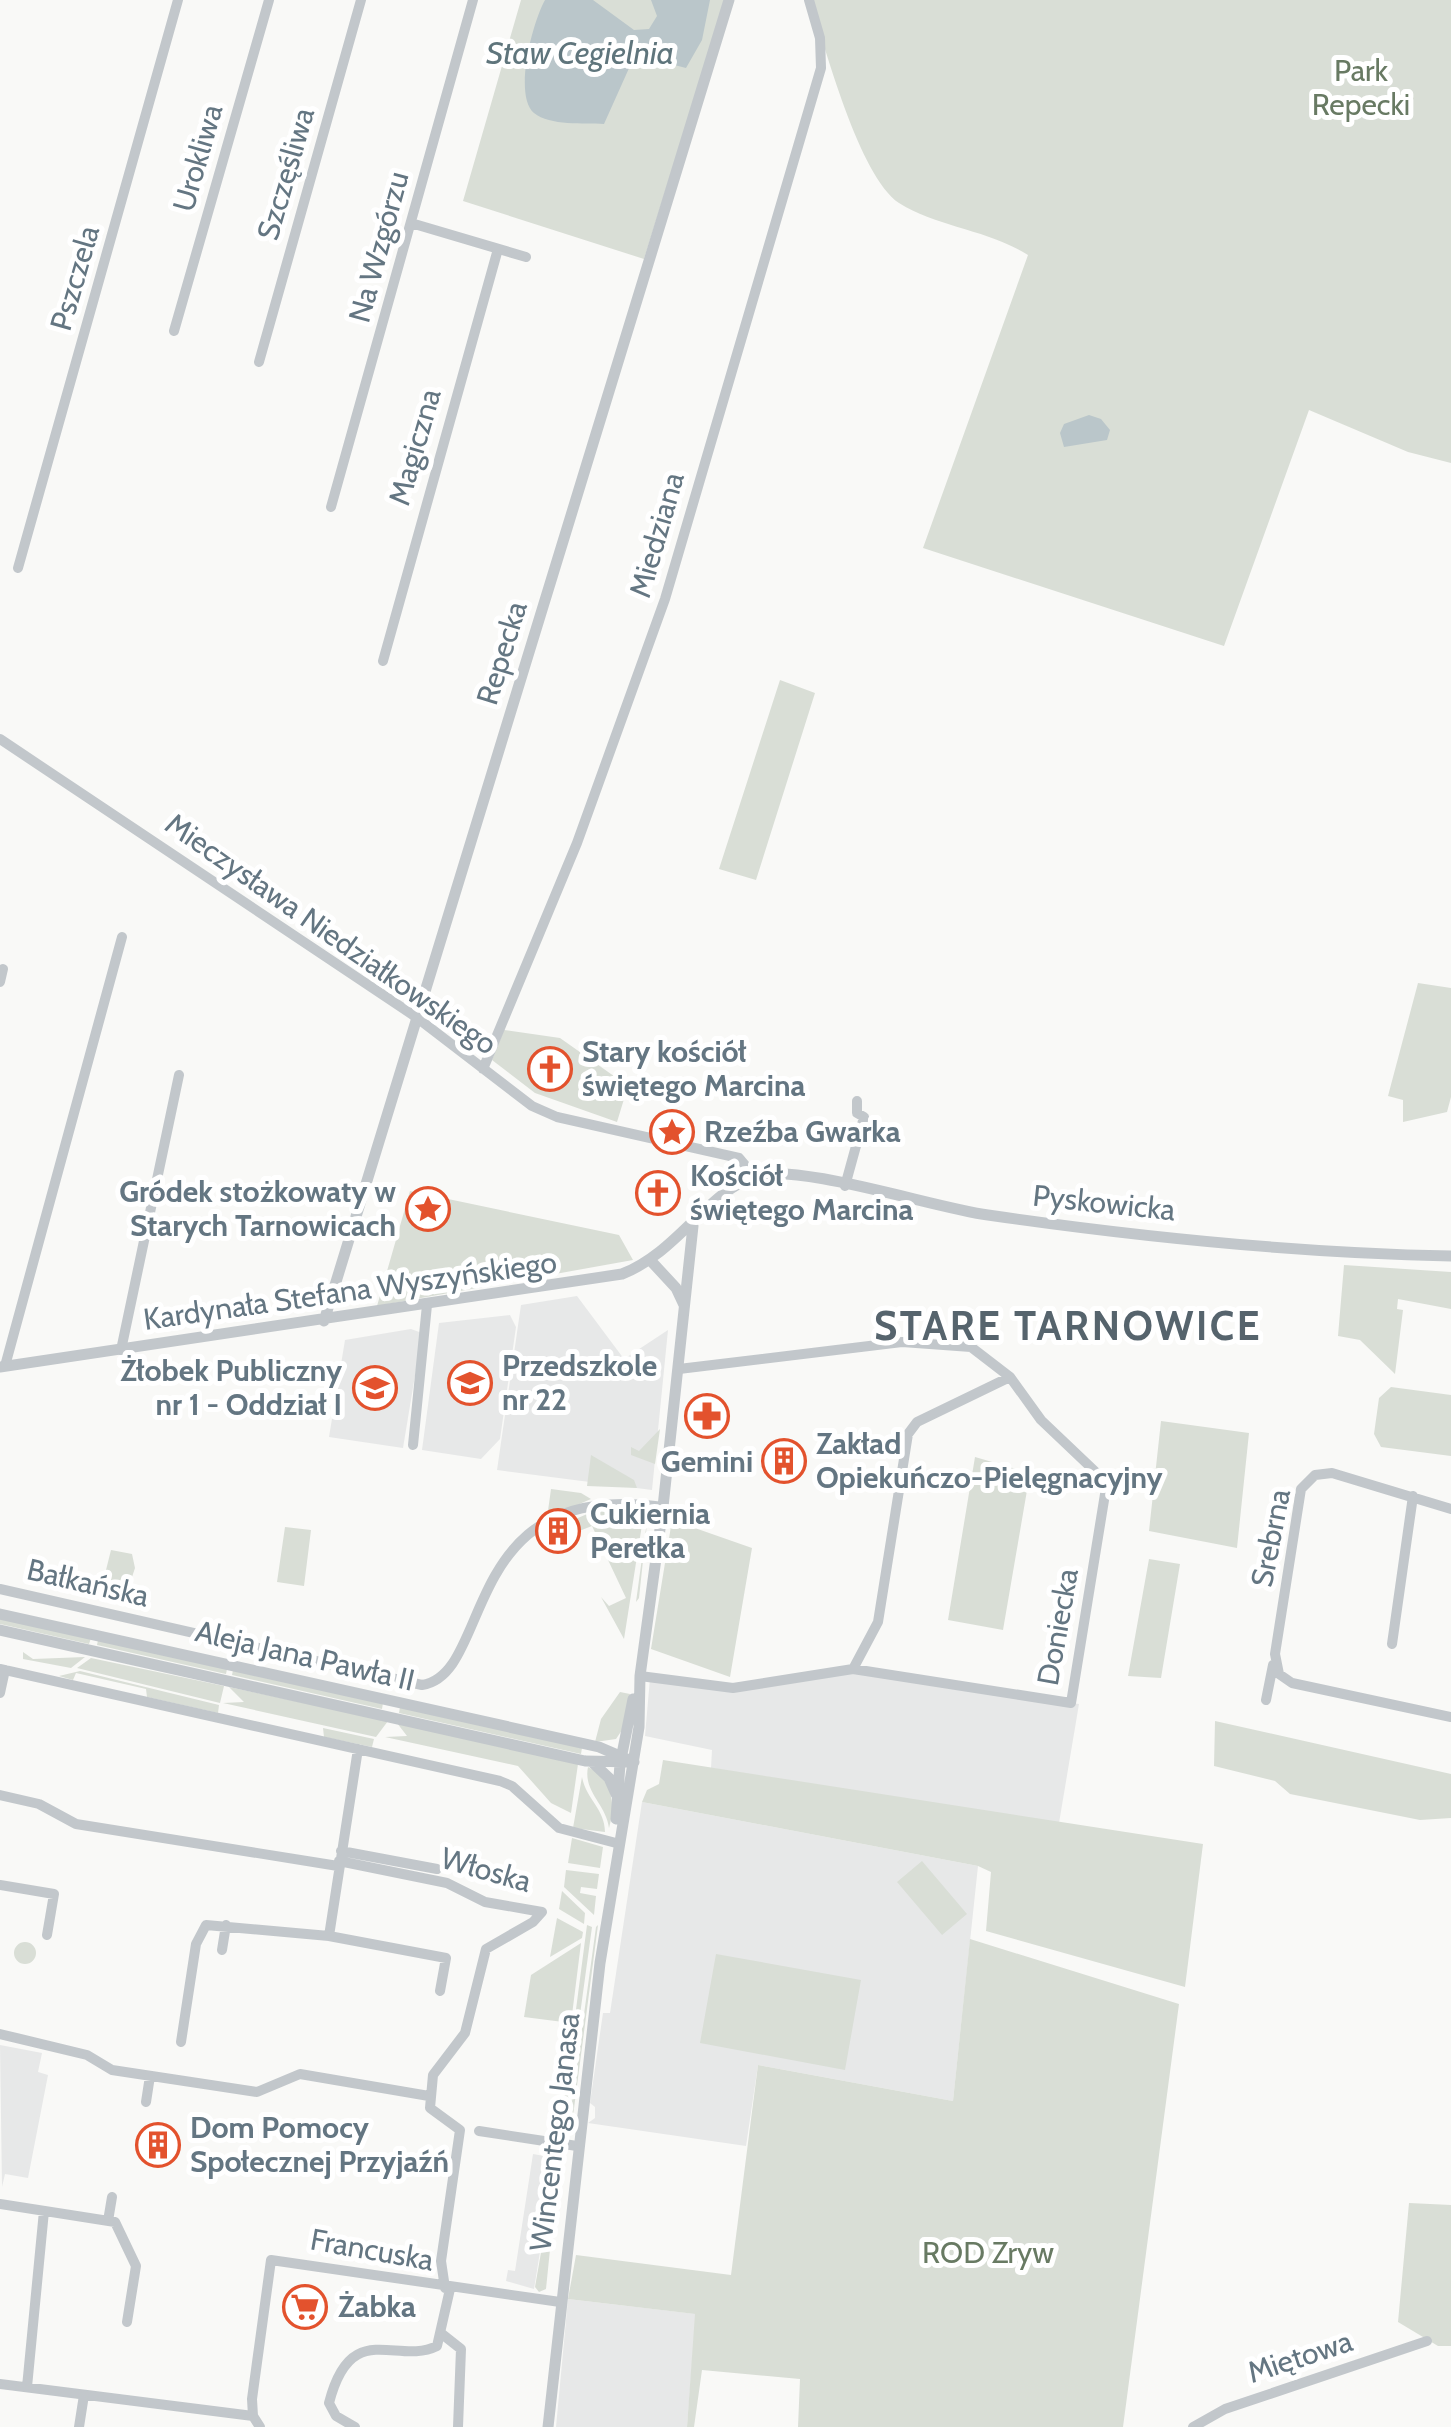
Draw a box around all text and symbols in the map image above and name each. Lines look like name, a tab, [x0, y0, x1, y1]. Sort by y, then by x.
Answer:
water label: Staw Cegielnia	[486, 33, 674, 72]
park label: Park Repecki	[1312, 52, 1410, 123]
street label: Urokliwa	[165, 99, 231, 216]
street label: Szczęśliwa	[249, 103, 322, 244]
street label: Na Wzgórzu	[341, 167, 416, 326]
street label: Pszczela	[42, 221, 107, 335]
street label: Magiczna	[380, 384, 449, 509]
street label: Miedziana	[621, 467, 692, 602]
street label: Repecka	[468, 596, 535, 709]
street label: Mieczysława Niedziałkowskiego	[159, 805, 504, 1062]
place label: Stary kościół świętego Marcina	[582, 1033, 805, 1104]
church icon: Stary kościół świętego Marcina	[527, 1046, 573, 1092]
place icon: Rzeźba Gwarka	[649, 1109, 695, 1155]
place label: Rzeźba Gwarka	[704, 1113, 901, 1150]
place label: Kościół świętego Marcina	[690, 1157, 913, 1228]
church icon: Kościół świętego Marcina	[635, 1170, 681, 1216]
place label: Gródek stożkowaty w Starych Tarnowicach	[119, 1173, 396, 1244]
street label: Pyskowicka	[1031, 1177, 1178, 1228]
place icon: Gródek stożkowaty w Starych Tarnowicach	[405, 1186, 451, 1232]
street label: Kardynała Stefana Wyszyńskiego	[141, 1243, 559, 1338]
district label: STARE TARNOWICE	[874, 1301, 1262, 1350]
place label: Przedszkole nr 22	[502, 1347, 657, 1418]
place label: Żłobek Publiczny nr 1 - Oddział I	[120, 1352, 343, 1423]
school or university icon: Przedszkole nr 22	[447, 1360, 493, 1406]
school or university icon: Żłobek Publiczny nr 1 - Oddział I	[352, 1365, 398, 1411]
pharmacy icon: Gemini	[684, 1393, 730, 1439]
place label: Zakład Opiekuńczo-Pielęgnacyjny	[816, 1425, 1164, 1496]
building icon: Zakład Opiekuńczo-Pielęgnacyjny	[761, 1438, 807, 1484]
place label: Gemini	[661, 1443, 753, 1480]
street label: Srebrna	[1243, 1485, 1298, 1590]
place label: Cukiernia Perełka	[590, 1495, 710, 1566]
building icon: Cukiernia Perełka	[535, 1508, 581, 1554]
street label: Bałkańska	[24, 1551, 153, 1615]
street label: Doniecka	[1029, 1565, 1086, 1688]
street label: Aleja Jana Pawła II	[192, 1612, 418, 1699]
street label: Włoska	[437, 1839, 536, 1900]
street label: Wincentego Janasa	[522, 2010, 588, 2253]
place label: Dom Pomocy Społecznej Przyjaźń	[190, 2109, 449, 2180]
building icon: Dom Pomocy Społecznej Przyjaźń	[135, 2122, 181, 2168]
street label: Francuska	[308, 2221, 437, 2279]
park label: ROD Zryw	[922, 2234, 1054, 2271]
supermarket icon: Żabka	[282, 2284, 328, 2330]
place label: Żabka	[338, 2288, 416, 2325]
street label: Miętowa	[1243, 2322, 1358, 2391]

